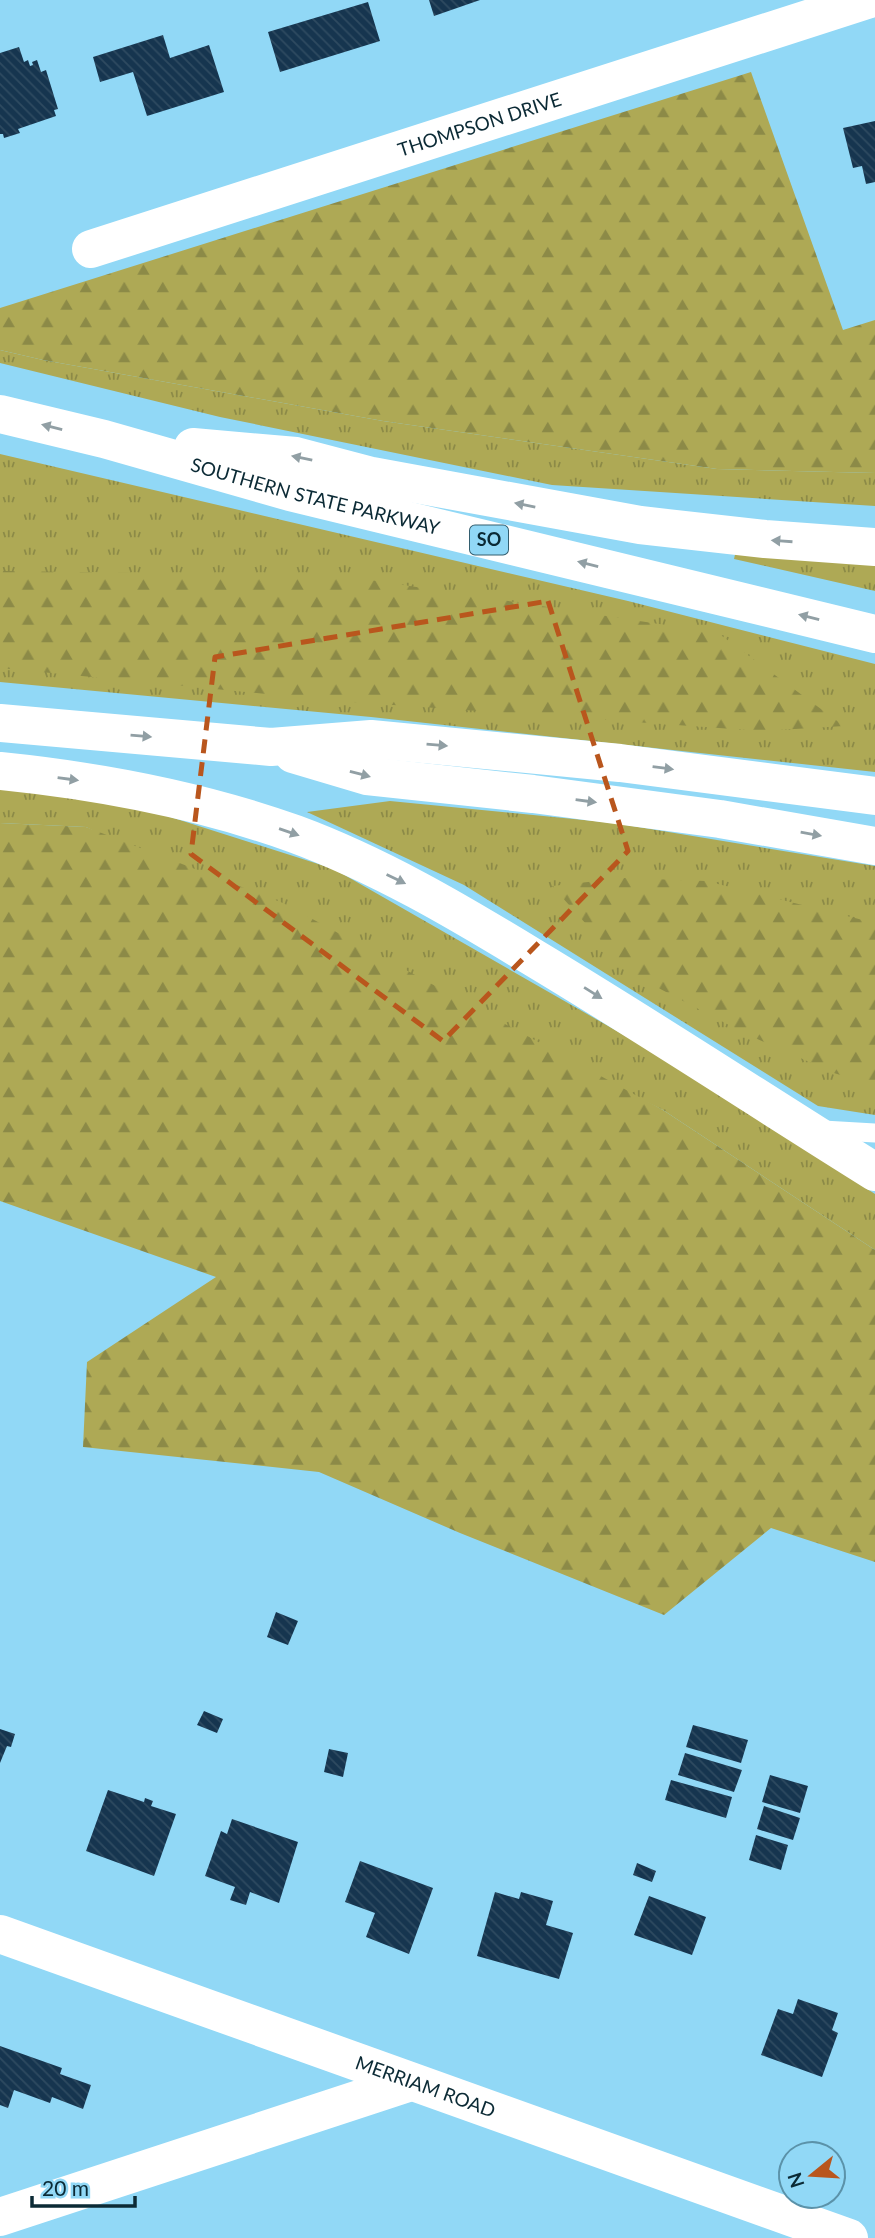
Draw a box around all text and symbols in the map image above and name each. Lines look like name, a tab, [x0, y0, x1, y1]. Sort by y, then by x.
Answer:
street label: THOMPSON DRIVE	[395, 87, 564, 161]
one-way arrow	[41, 421, 63, 432]
street label: SOUTHERN STATE PARKWAY	[188, 452, 443, 539]
one-way arrow	[291, 453, 313, 464]
one-way arrow	[514, 499, 536, 510]
road number: SO	[470, 526, 508, 554]
one-way arrow	[771, 535, 793, 546]
one-way arrow	[577, 558, 599, 569]
one-way arrow	[798, 611, 820, 622]
one-way arrow	[130, 730, 152, 741]
one-way arrow	[426, 740, 448, 751]
one-way arrow	[652, 762, 674, 773]
one-way arrow	[349, 769, 371, 780]
one-way arrow	[57, 773, 79, 784]
one-way arrow	[575, 796, 597, 807]
one-way arrow	[278, 827, 299, 838]
one-way arrow	[800, 829, 822, 840]
one-way arrow	[386, 874, 406, 885]
one-way arrow	[583, 987, 602, 1000]
street label: MERRIAM ROAD	[353, 2050, 499, 2122]
north arrow	[777, 2140, 847, 2210]
scale bar	[32, 2164, 135, 2208]
text: N	[782, 2170, 809, 2191]
text: 20 m	[42, 2175, 89, 2200]

